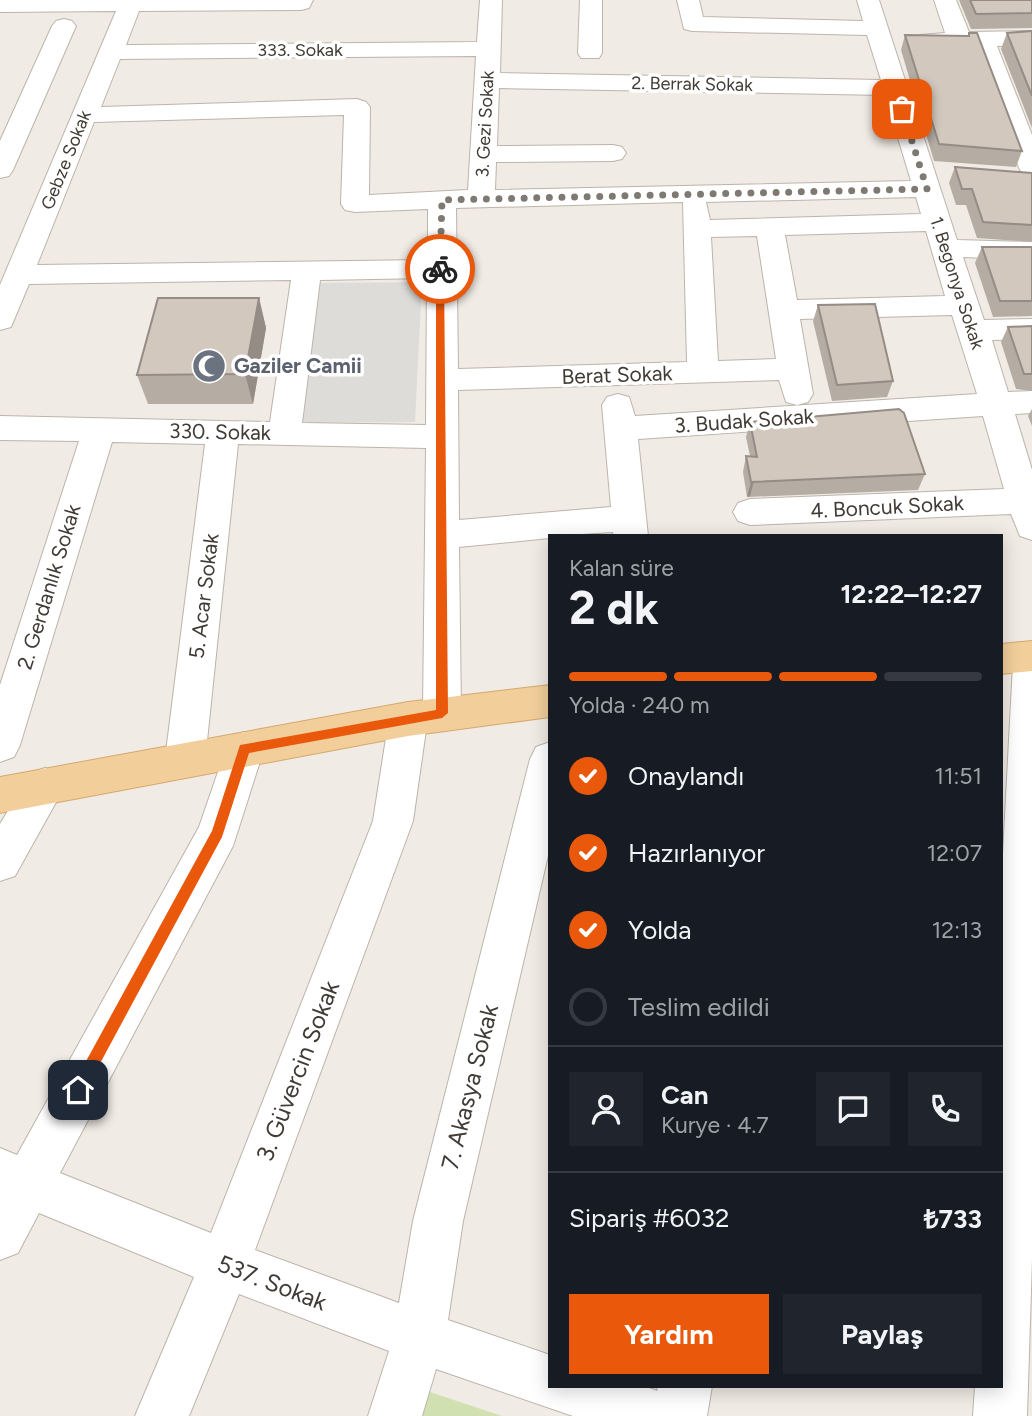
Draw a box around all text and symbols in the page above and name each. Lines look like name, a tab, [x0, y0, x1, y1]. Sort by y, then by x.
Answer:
street label: 333. Sokak	[257, 39, 343, 61]
street label: 3. Gezi Sokak	[471, 70, 499, 178]
street label: 2. Berrak Sokak	[631, 72, 753, 96]
pin	[872, 79, 932, 139]
icon: bag	[883, 90, 921, 128]
street label: Gebze Sokak	[36, 107, 96, 213]
street label: 1. Begonya Sokak	[925, 214, 989, 352]
courier	[405, 234, 475, 304]
icon: bike	[421, 250, 459, 288]
mosque icon: Gaziler Camii	[190, 347, 228, 385]
place label: Gaziler Camii	[234, 353, 362, 378]
street label: Berat Sokak	[561, 360, 674, 389]
street label: 3. Budak Sokak	[673, 403, 815, 438]
street label: 330. Sokak	[169, 418, 272, 445]
street label: 4. Boncuk Sokak	[810, 490, 965, 523]
street label: 2. Gerdanlık Sokak	[12, 500, 86, 672]
street label: 5. Acar Sokak	[183, 531, 224, 660]
text: Kalan süre	[569, 554, 674, 582]
text: 12:22–12:27	[840, 578, 982, 610]
text: 2 dk	[569, 580, 659, 636]
text: Yolda · 240 m	[569, 691, 709, 719]
icon: check	[569, 757, 607, 795]
text: Onaylandı	[628, 760, 744, 792]
text: 11:51	[934, 762, 982, 790]
icon: check	[569, 834, 607, 872]
text: Hazırlanıyor	[628, 837, 765, 869]
text: 12:07	[927, 839, 982, 867]
icon: check	[569, 911, 607, 949]
text: Yolda	[628, 914, 691, 946]
text: 12:13	[932, 916, 982, 944]
street label: 3. Güvercin Sokak	[250, 976, 345, 1165]
text: Teslim edildi	[628, 991, 770, 1023]
street label: 7. Akasya Sokak	[435, 1001, 504, 1173]
pin	[48, 1060, 108, 1120]
icon: home	[59, 1071, 97, 1109]
button: person	[569, 1072, 643, 1146]
button: chat	[816, 1072, 890, 1146]
button: phone	[908, 1072, 982, 1146]
text: Can	[661, 1079, 708, 1111]
text: Kurye · 4.7	[661, 1111, 769, 1139]
text: Sipariş #6032	[569, 1202, 730, 1234]
text: ₺733	[924, 1203, 982, 1235]
street label: 537. Sokak	[213, 1248, 331, 1317]
button: Yardım	[569, 1294, 769, 1374]
button: Paylaş	[783, 1294, 982, 1374]

